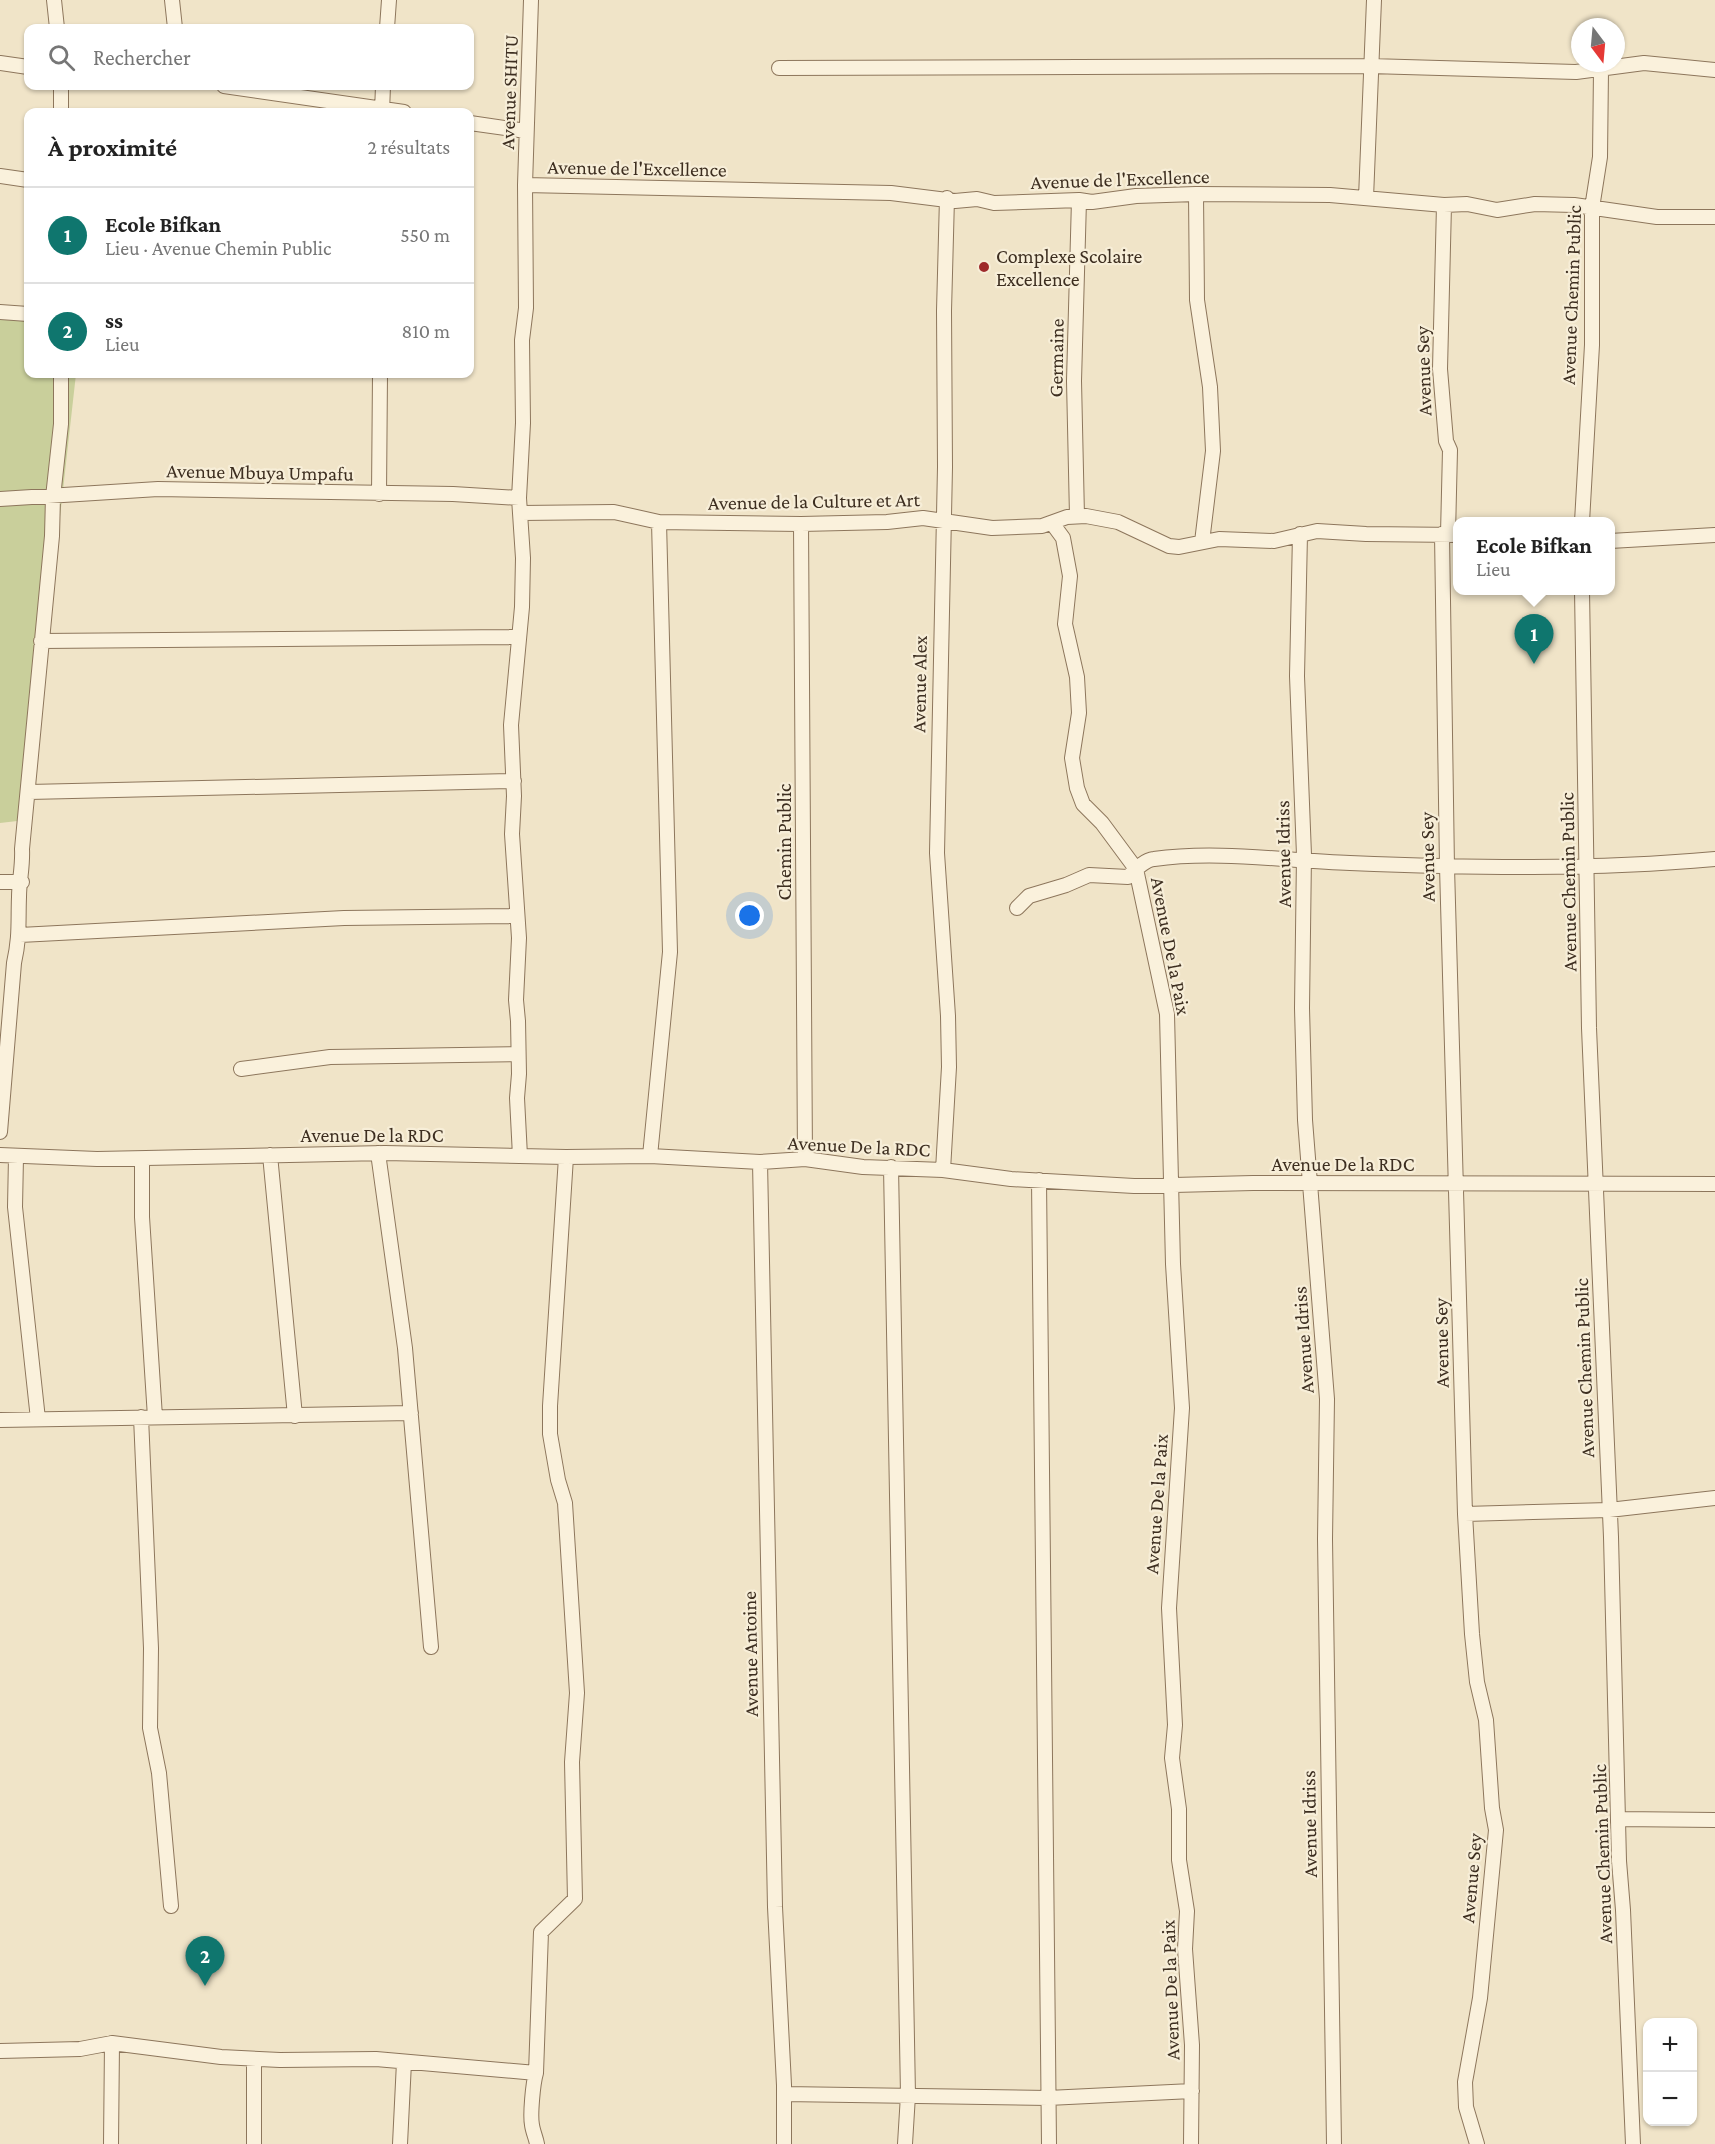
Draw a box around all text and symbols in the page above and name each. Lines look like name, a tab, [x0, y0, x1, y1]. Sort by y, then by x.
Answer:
north arrow	[1571, 18, 1625, 72]
search box	[24, 24, 474, 90]
street label: Avenue SHITU	[496, 34, 522, 150]
icon: search	[45, 41, 78, 74]
text: Rechercher	[93, 45, 191, 70]
text: À proximité	[48, 133, 177, 162]
text: 2 résultats	[367, 136, 450, 158]
street label: Avenue de l'Excellence	[547, 155, 727, 181]
street label: Avenue de l'Excellence	[1030, 165, 1210, 193]
street label: Avenue Chemin Public	[1557, 204, 1585, 385]
text: Ecole Bifkan	[105, 212, 221, 237]
text: 1	[64, 224, 71, 246]
text: 550 m	[400, 224, 450, 246]
text: Lieu · Avenue Chemin Public	[105, 237, 331, 259]
place label: Complexe Scolaire Excellence	[996, 245, 1143, 290]
marker: Complexe Scolaire Excellence	[977, 260, 991, 274]
text: ss	[105, 308, 123, 333]
street label: Germaine	[1044, 318, 1068, 398]
text: 2	[62, 320, 73, 342]
text: 810 m	[401, 320, 450, 342]
street label: Avenue Sey	[1410, 325, 1437, 416]
text: Lieu	[105, 333, 140, 355]
street label: Avenue Mbuya Umpafu	[166, 459, 354, 486]
street label: Avenue de la Culture et Art	[708, 488, 921, 514]
popup	[1453, 517, 1615, 595]
text: Ecole Bifkan	[1476, 533, 1592, 558]
text: Lieu	[1476, 558, 1511, 580]
pin: 1	[1514, 614, 1553, 664]
street label: Avenue Alex	[907, 635, 931, 733]
street label: Chemin Public	[773, 783, 795, 900]
street label: Avenue Chemin Public	[1555, 791, 1581, 972]
street label: Avenue Idriss	[1271, 800, 1295, 908]
street label: Avenue Sey	[1415, 811, 1440, 902]
street label: Avenue De la Paix	[1147, 875, 1195, 1018]
your location	[735, 901, 764, 930]
street label: Avenue De la RDC	[301, 1124, 444, 1146]
street label: Avenue De la RDC	[787, 1131, 931, 1161]
street label: Avenue De la RDC	[1272, 1153, 1415, 1175]
street label: Avenue Chemin Public	[1570, 1277, 1598, 1458]
street label: Avenue Idriss	[1288, 1286, 1318, 1394]
street label: Avenue Sey	[1429, 1297, 1454, 1388]
street label: Avenue De la Paix	[1140, 1433, 1172, 1575]
street label: Avenue Antoine	[738, 1591, 762, 1717]
street label: Avenue Chemin Public	[1588, 1763, 1616, 1944]
street label: Avenue Idriss	[1297, 1770, 1321, 1878]
street label: Avenue Sey	[1456, 1831, 1487, 1924]
street label: Avenue De la Paix	[1157, 1919, 1183, 2061]
pin: 2	[186, 1936, 224, 1986]
map controls	[1643, 2018, 1697, 2126]
button: +	[1643, 2018, 1697, 2072]
button: −	[1643, 2072, 1697, 2126]

